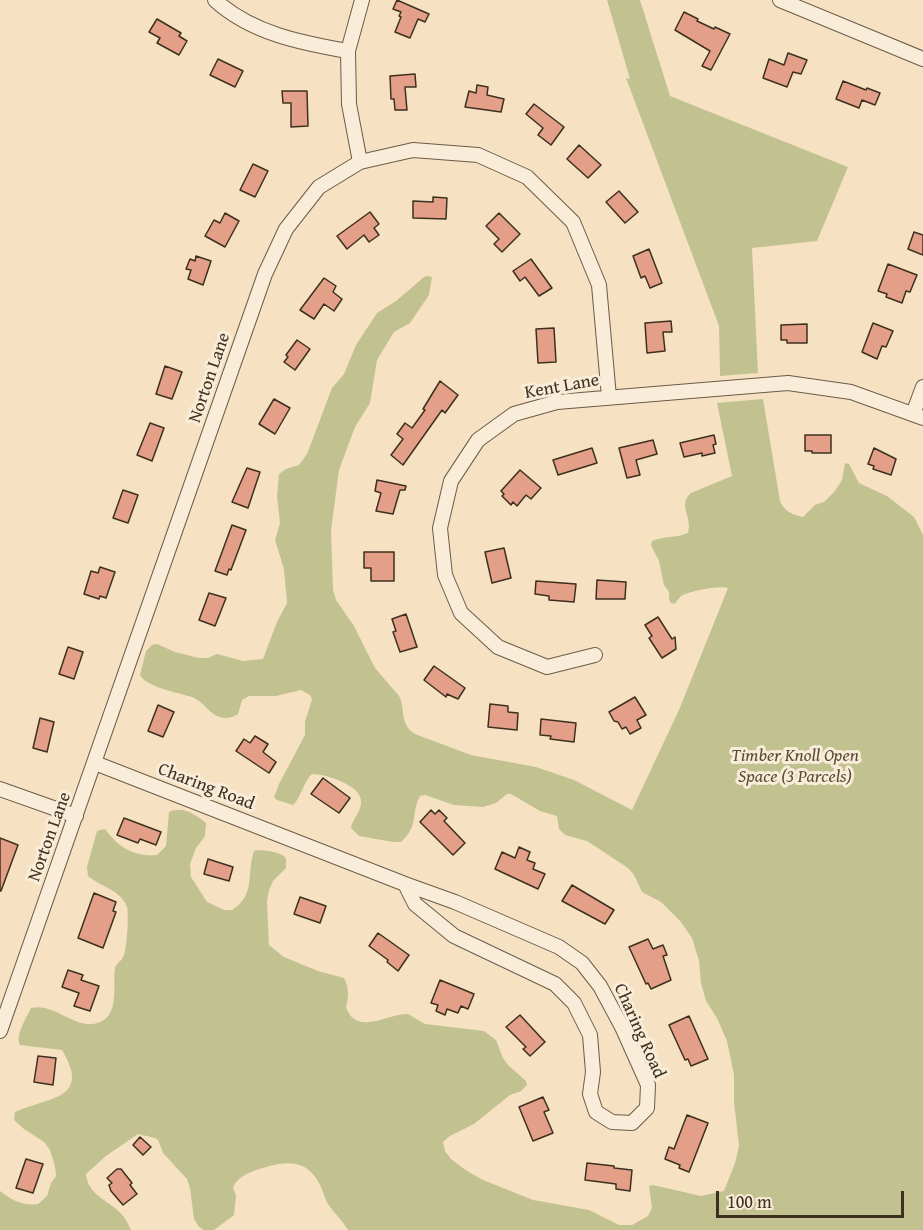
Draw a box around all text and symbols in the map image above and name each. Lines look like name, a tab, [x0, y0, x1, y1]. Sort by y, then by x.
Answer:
street label: Norton Lane	[185, 330, 235, 426]
street label: Kent Lane	[523, 370, 601, 404]
park label: Timber Knoll Open Space (3 Parcels)	[731, 745, 859, 788]
street label: Charing Road	[155, 759, 257, 815]
street label: Norton Lane	[24, 789, 76, 885]
street label: Charing Road	[608, 980, 670, 1082]
scale bar	[719, 1179, 906, 1217]
text: 100 m	[727, 1188, 772, 1215]

